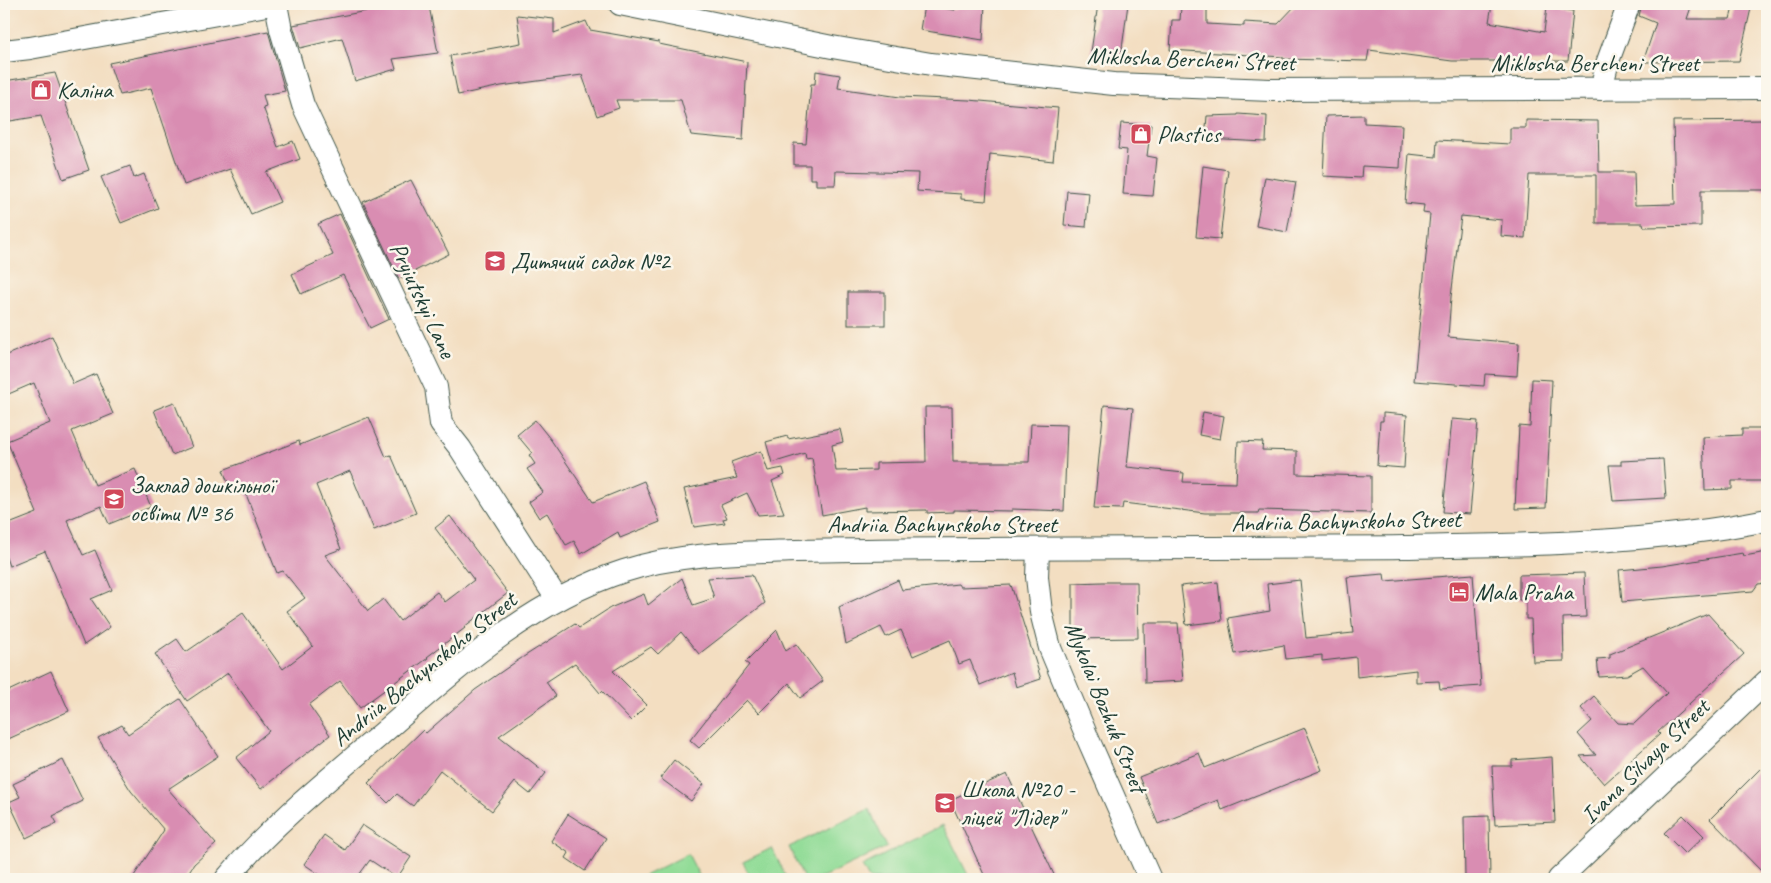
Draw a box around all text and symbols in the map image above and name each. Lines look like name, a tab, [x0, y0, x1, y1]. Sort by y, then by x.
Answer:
street label: Miklosha Bercheni Street	[1087, 40, 1297, 78]
street label: Miklosha Bercheni Street	[1491, 48, 1701, 78]
place label: Калiна	[57, 75, 114, 105]
shop icon: Калiна	[29, 78, 53, 102]
place label: Plastics	[1157, 119, 1222, 149]
shop icon: Plastics	[1129, 122, 1153, 146]
street label: Pryiutskyi Lane	[383, 237, 464, 365]
place label: Дитячий садок №2	[511, 246, 672, 276]
school or university icon: Дитячий садок №2	[483, 249, 507, 273]
place label: Заклад дошкільної освіти № 36	[130, 470, 278, 528]
school or university icon: Заклад дошкільної освіти № 36	[102, 487, 126, 511]
street label: Andriia Bachynskoho Street	[1231, 504, 1463, 538]
street label: Andriia Bachynskoho Street	[827, 509, 1059, 539]
place label: Mala Praha	[1475, 577, 1574, 607]
hotel icon: Mala Praha	[1447, 580, 1471, 604]
street label: Andriia Bachynskoho Street	[325, 584, 524, 753]
street label: Mykolai Bozhuk Street	[1058, 617, 1155, 800]
street label: Ivana Silvaya Street	[1574, 691, 1717, 830]
place label: Школа №20 - ліцей "Лідер"	[961, 774, 1076, 832]
school or university icon: Школа №20 - ліцей "Лідер"	[933, 791, 957, 815]

